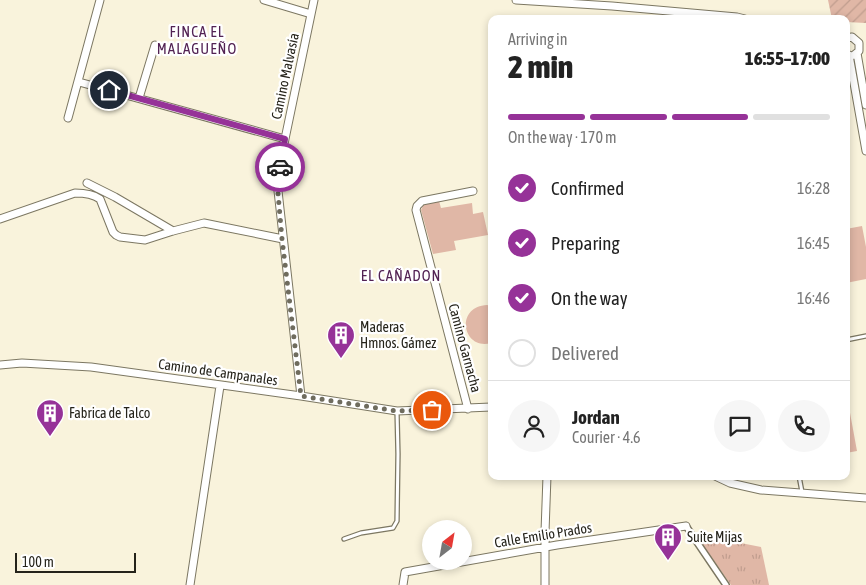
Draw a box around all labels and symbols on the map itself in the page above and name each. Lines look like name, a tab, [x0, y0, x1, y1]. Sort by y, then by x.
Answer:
district label: FINCA EL MALAGUEÑO	[157, 23, 237, 57]
street label: Camino Malvasía	[268, 31, 302, 121]
pin	[88, 69, 130, 111]
courier	[255, 142, 305, 192]
district label: EL CAÑADON	[361, 267, 441, 284]
street label: Camino Garnacha	[445, 302, 485, 394]
place label: Maderas Hmnos. Gámez	[360, 319, 436, 351]
building icon: Maderas Hmnos. Gámez	[326, 320, 356, 359]
street label: Camino de Campanales	[157, 356, 279, 388]
pin	[411, 389, 453, 431]
building icon: Fabrica de Talco	[35, 398, 65, 437]
place label: Fabrica de Talco	[69, 405, 150, 421]
street label: Calle Emilio Prados	[493, 519, 593, 551]
north arrow	[422, 520, 472, 570]
building icon: Suite Mijas	[653, 522, 683, 561]
place label: Suite Mijas	[687, 529, 742, 545]
scale bar	[15, 550, 136, 573]

